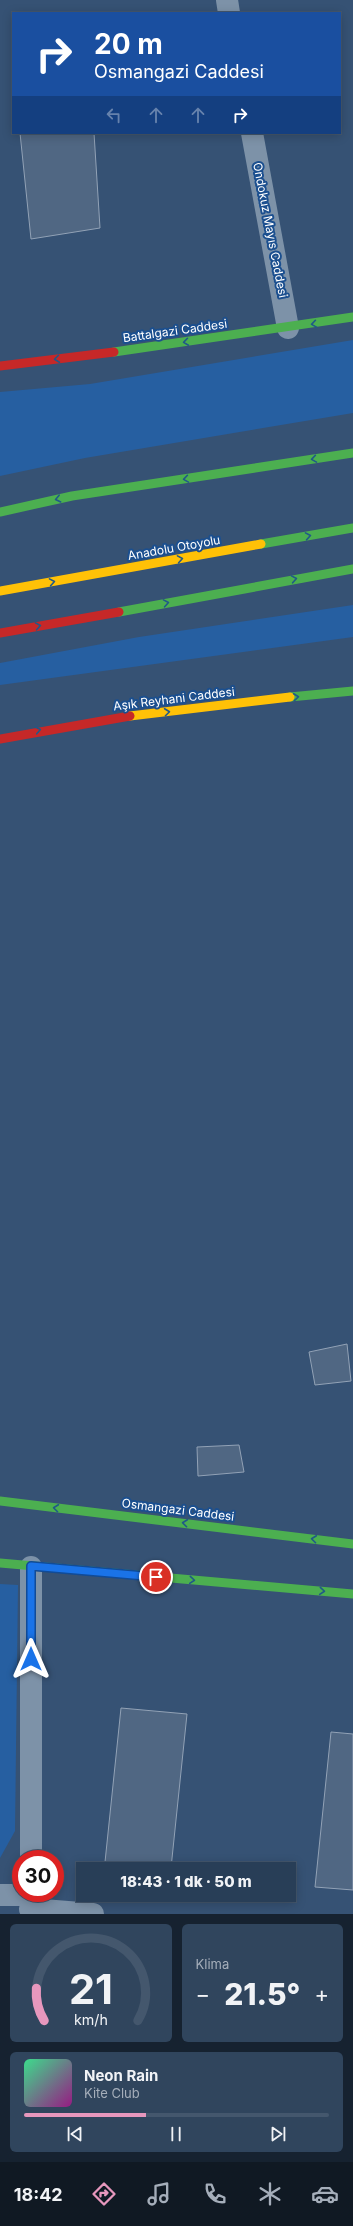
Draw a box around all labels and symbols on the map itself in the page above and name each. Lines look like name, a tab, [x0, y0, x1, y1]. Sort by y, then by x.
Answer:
street label: Ondokuz Mayıs Caddesi	[250, 161, 291, 299]
street label: Battalgazi Caddesi	[122, 316, 228, 345]
one-way arrow	[311, 319, 318, 328]
one-way arrow	[183, 337, 189, 346]
one-way arrow	[54, 354, 60, 363]
one-way arrow	[311, 454, 318, 463]
one-way arrow	[183, 474, 189, 483]
one-way arrow	[54, 494, 61, 502]
street label: Anadolu Otoyolu	[126, 532, 221, 563]
one-way arrow	[305, 532, 311, 541]
one-way arrow	[177, 555, 183, 564]
one-way arrow	[291, 576, 297, 584]
one-way arrow	[49, 578, 55, 587]
one-way arrow	[163, 599, 169, 608]
one-way arrow	[35, 622, 41, 631]
street label: Aşık Reyhani Caddesi	[112, 684, 236, 713]
one-way arrow	[293, 693, 299, 702]
one-way arrow	[164, 707, 170, 716]
one-way arrow	[35, 727, 41, 735]
street label: Osmangazi Caddesi	[121, 1495, 235, 1524]
one-way arrow	[53, 1504, 59, 1513]
one-way arrow	[182, 1519, 188, 1528]
one-way arrow	[311, 1535, 317, 1544]
pin	[139, 1560, 173, 1594]
one-way arrow	[189, 1576, 195, 1585]
one-way arrow	[319, 1587, 325, 1596]
position arrow	[10, 1638, 52, 1680]
speed limit sign: 30	[12, 1850, 64, 1902]

